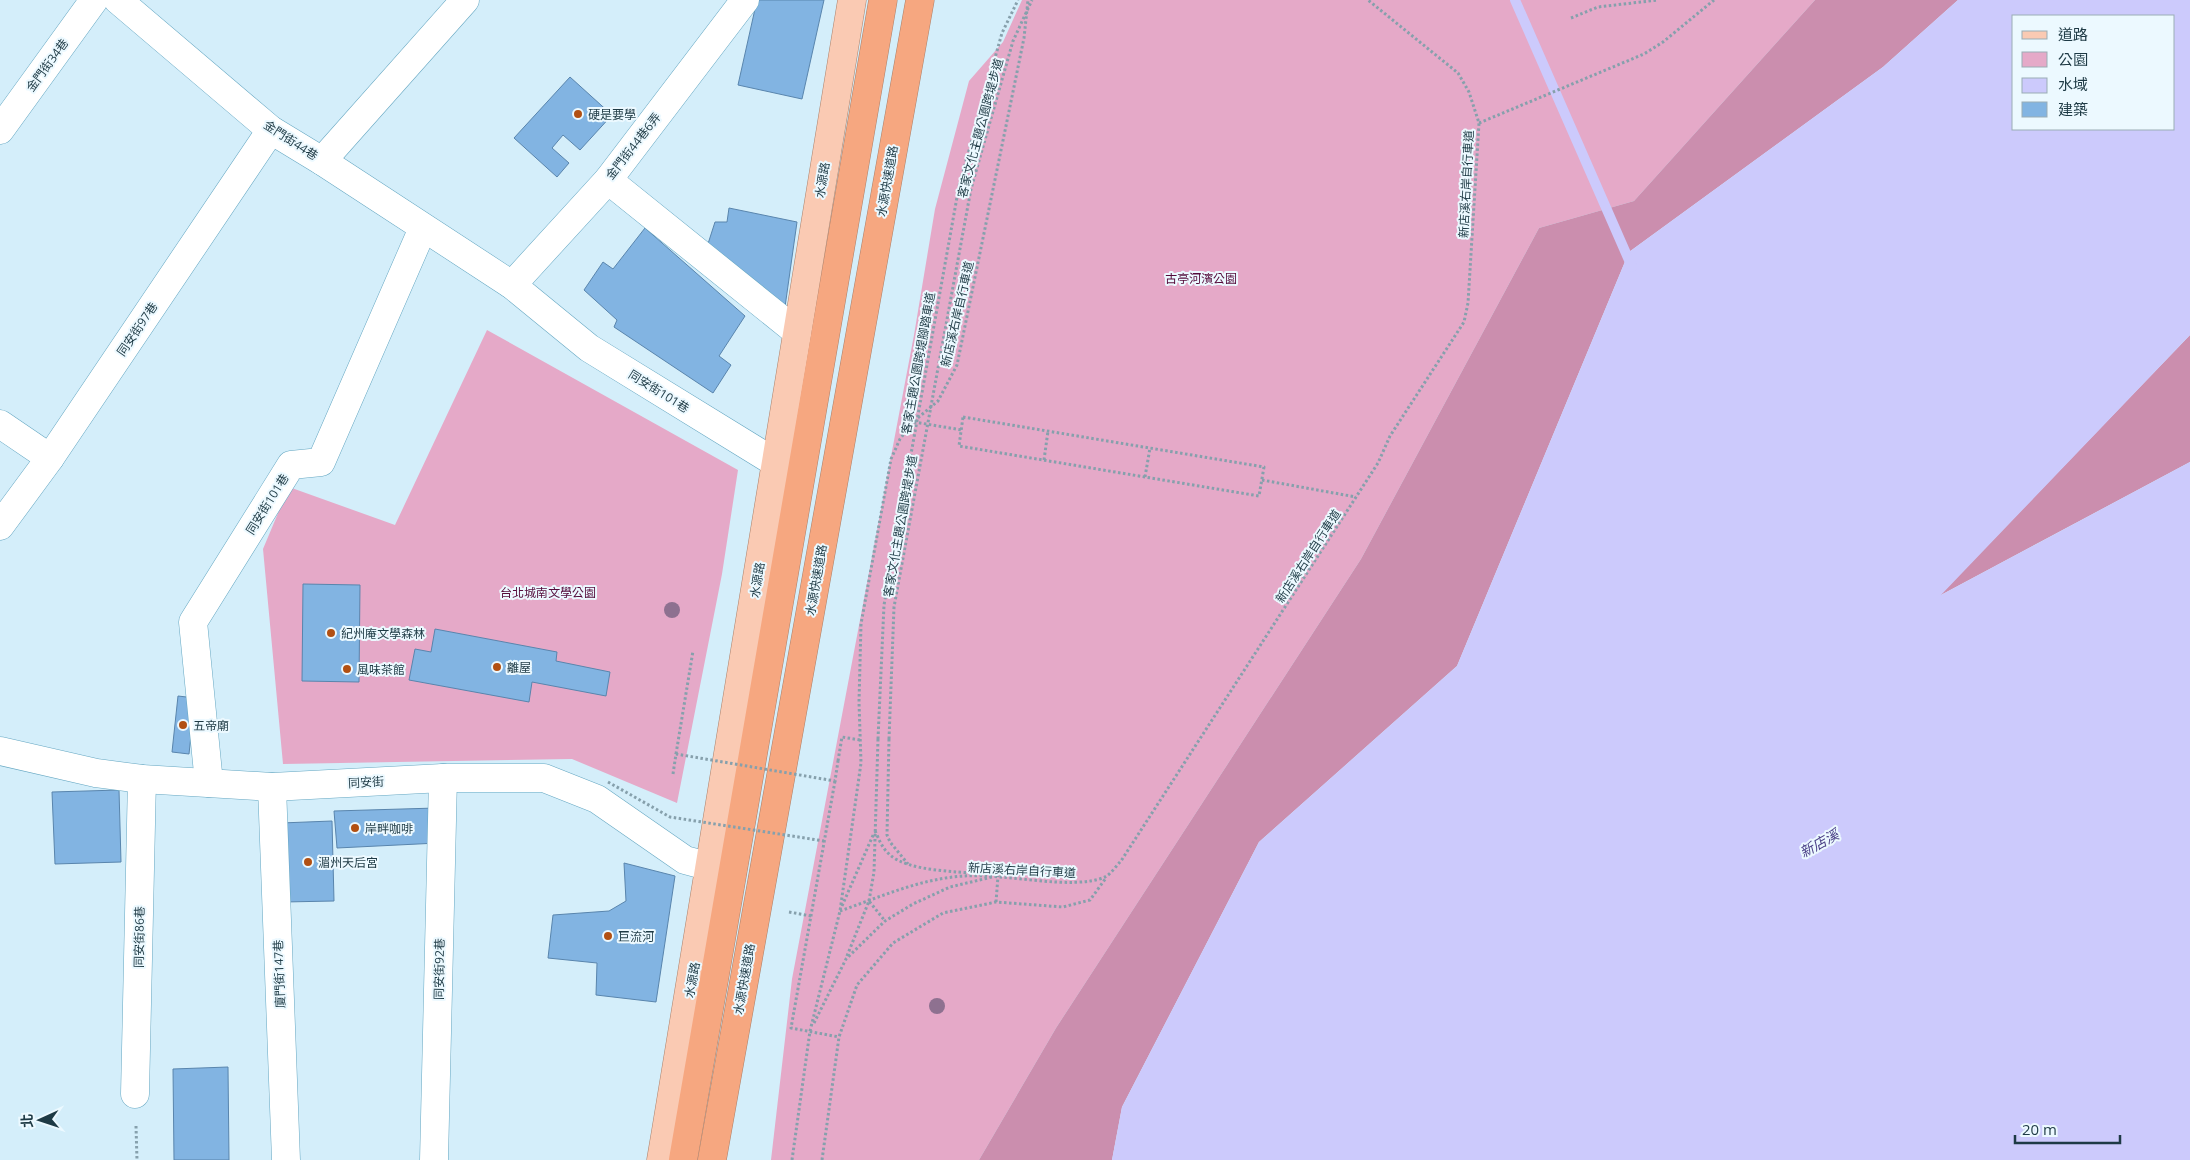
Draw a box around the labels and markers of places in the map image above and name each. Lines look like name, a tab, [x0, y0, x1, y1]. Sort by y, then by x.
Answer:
place label: 硬是要學	[588, 106, 636, 123]
marker: 硬是要學	[572, 108, 584, 120]
place label: 紀州庵文學森林	[341, 625, 425, 642]
marker: 紀州庵文學森林	[325, 627, 337, 639]
place label: 離屋	[507, 659, 531, 676]
place label: 風味茶館	[357, 661, 405, 678]
marker: 離屋	[491, 661, 503, 673]
marker: 風味茶館	[341, 663, 353, 675]
place label: 五帝廟	[193, 717, 229, 734]
marker: 五帝廟	[177, 719, 189, 731]
place label: 岸畔咖啡	[365, 820, 413, 837]
marker: 岸畔咖啡	[349, 822, 361, 834]
place label: 湄州天后宮	[318, 854, 378, 871]
marker: 湄州天后宮	[302, 856, 314, 868]
place label: 巨流河	[618, 928, 654, 945]
marker: 巨流河	[602, 930, 614, 942]

